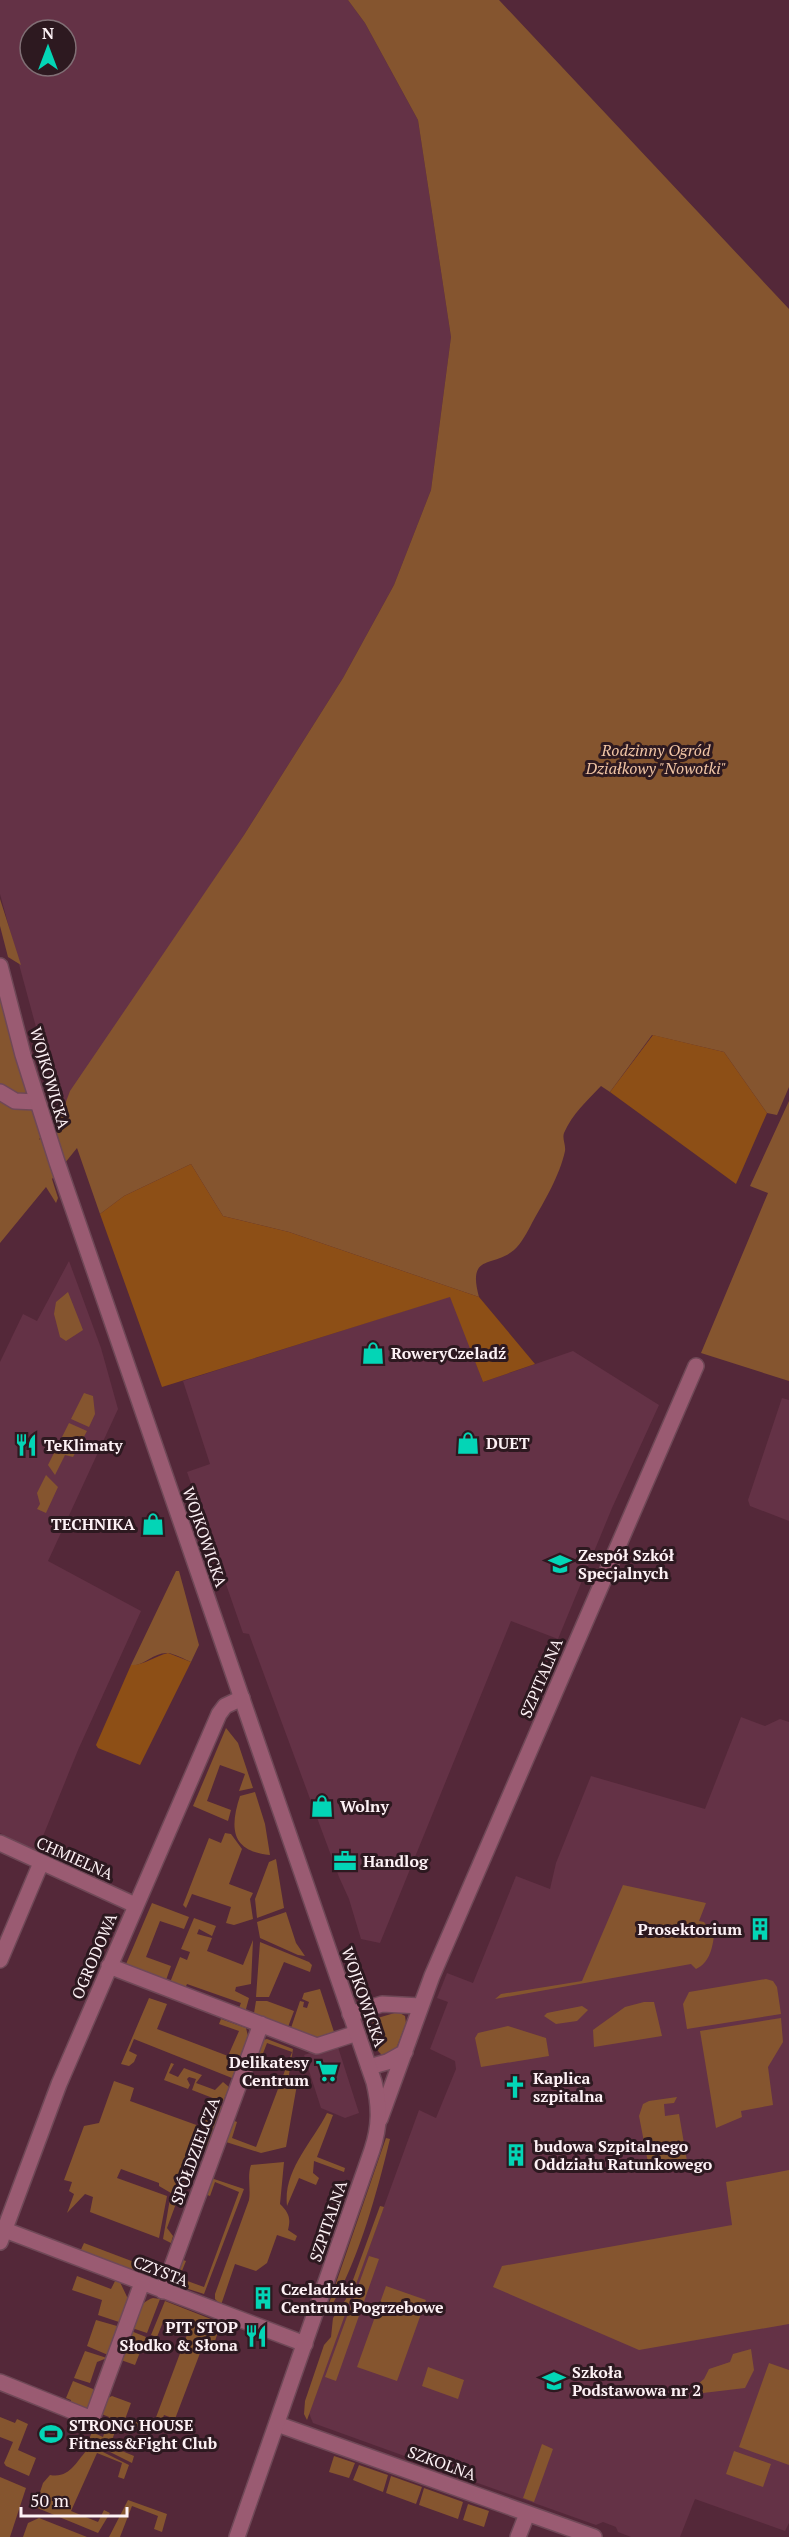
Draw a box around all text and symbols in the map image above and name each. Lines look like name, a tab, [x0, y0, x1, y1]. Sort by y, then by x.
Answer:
north arrow	[18, 18, 78, 78]
text: N	[42, 22, 54, 44]
park label: Rodzinny Ogród Działkowy "Nowotki"	[585, 739, 726, 779]
street label: WOJKOWICKA	[25, 1025, 75, 1131]
shop icon: RoweryCzeladź	[360, 1340, 386, 1366]
place label: RoweryCzeladź	[391, 1342, 506, 1364]
shop icon: DUET	[455, 1430, 481, 1456]
restaurant icon: TeKlimaty	[13, 1432, 39, 1458]
place label: DUET	[486, 1432, 530, 1454]
place label: TeKlimaty	[44, 1434, 123, 1456]
street label: WOJKOWICKA	[178, 1484, 232, 1590]
shop icon: TECHNIKA	[140, 1511, 166, 1537]
place label: TECHNIKA	[51, 1513, 135, 1535]
place label: Zespół Szkół Specjalnych	[578, 1544, 675, 1584]
school or university icon: Zespół Szkół Specjalnych	[547, 1551, 573, 1577]
street label: SZPITALNA	[514, 1635, 568, 1721]
shop icon: Wolny	[309, 1793, 335, 1819]
place label: Wolny	[340, 1795, 389, 1817]
street label: CHMIELNA	[33, 1831, 117, 1885]
office icon: Handlog	[332, 1848, 358, 1874]
place label: Handlog	[363, 1850, 429, 1872]
street label: OGRODOWA	[66, 1910, 122, 2002]
building icon: Prosektorium	[747, 1916, 773, 1942]
place label: Prosektorium	[638, 1918, 742, 1940]
street label: WOJKOWICKA	[337, 1944, 391, 2050]
place label: Delikatesy Centrum	[229, 2051, 310, 2091]
supermarket icon: Delikatesy Centrum	[314, 2058, 340, 2084]
place label: Kaplica szpitalna	[533, 2067, 603, 2107]
church icon: Kaplica szpitalna	[502, 2074, 528, 2100]
street label: SPÓŁDZIELCZA	[165, 2094, 225, 2208]
place label: budowa Szpitalnego Oddziału Ratunkowego	[533, 2135, 713, 2175]
building icon: budowa Szpitalnego Oddziału Ratunkowego	[503, 2142, 529, 2168]
street label: SZPITALNA	[304, 2177, 352, 2265]
street label: CZYSTA	[130, 2250, 192, 2292]
place label: Czeladzkie Centrum Pogrzebowe	[281, 2278, 444, 2318]
building icon: Czeladzkie Centrum Pogrzebowe	[250, 2285, 276, 2311]
place label: PIT STOP Słodko & Słona	[120, 2316, 238, 2356]
restaurant icon: PIT STOP Słodko & Słona	[243, 2323, 269, 2349]
place label: Szkoła Podstawowa nr 2	[572, 2361, 701, 2401]
school or university icon: Szkoła Podstawowa nr 2	[541, 2368, 567, 2394]
place label: STRONG HOUSE Fitness&Fight Club	[69, 2414, 217, 2454]
sports icon: STRONG HOUSE Fitness&Fight Club	[38, 2421, 64, 2447]
street label: SZKOLNA	[405, 2440, 479, 2486]
scale bar	[21, 2480, 128, 2518]
text: 50 m	[30, 2488, 70, 2512]

